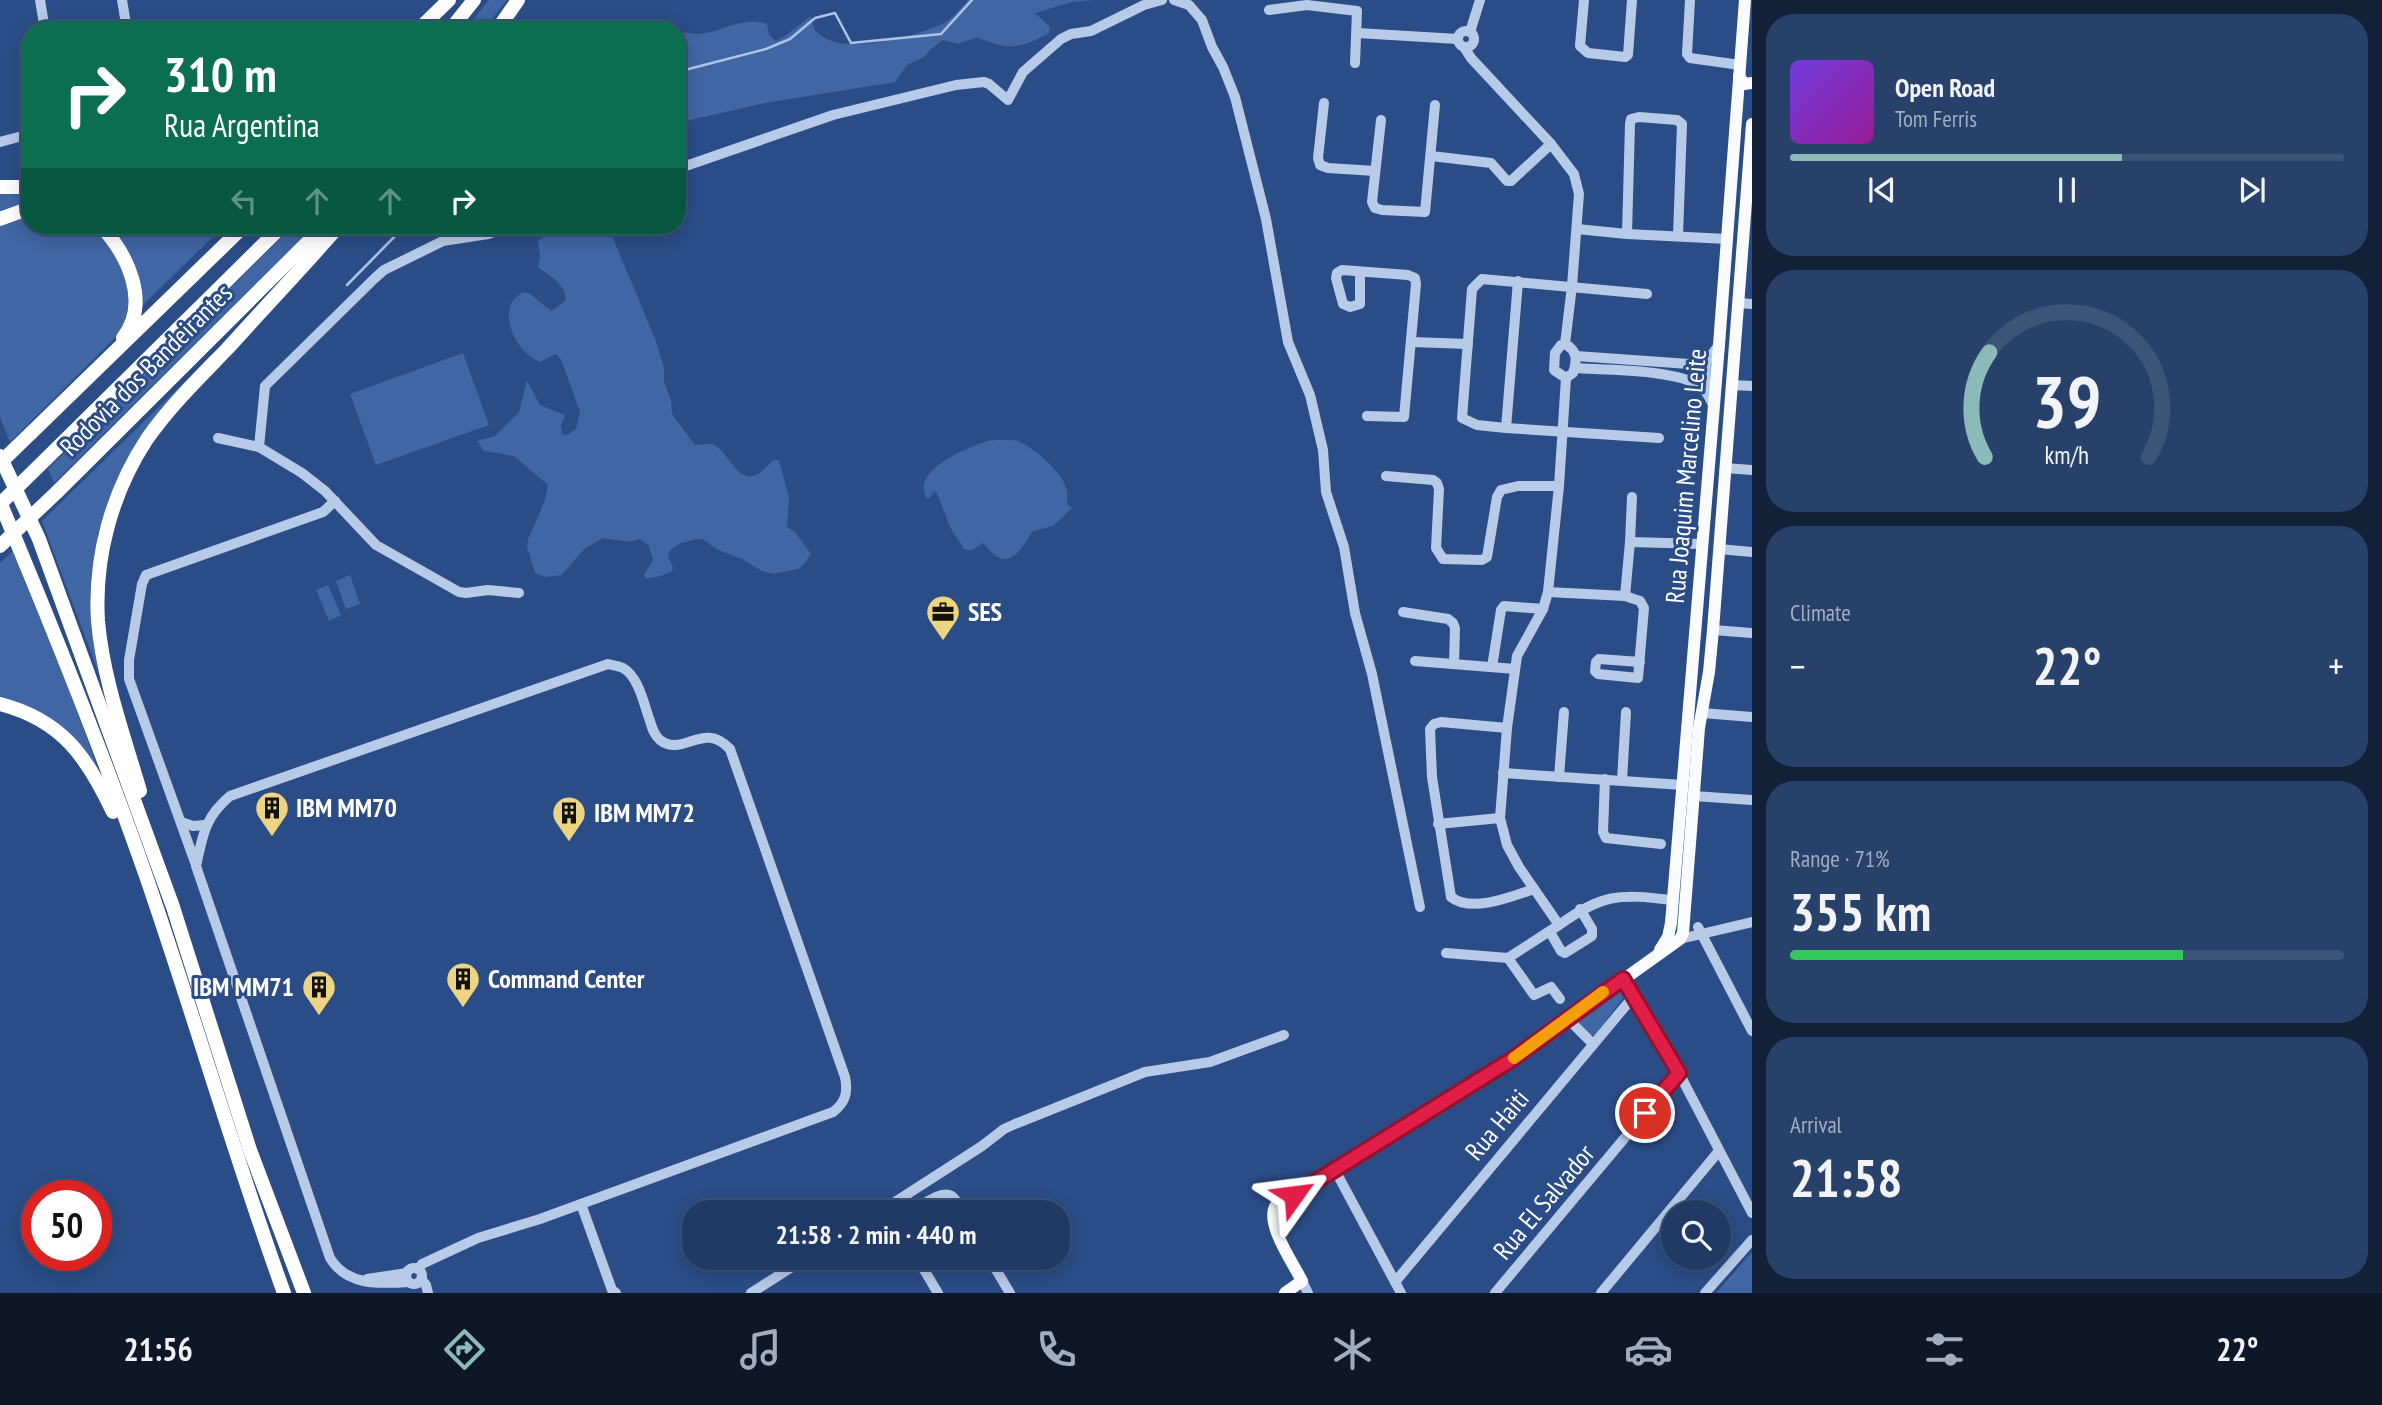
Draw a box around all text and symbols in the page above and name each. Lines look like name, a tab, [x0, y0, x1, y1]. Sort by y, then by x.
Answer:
text: 310 m	[164, 42, 277, 106]
icon: right	[49, 49, 140, 140]
text: Open Road	[1895, 71, 1995, 104]
text: Rua Argentina	[164, 104, 320, 146]
text: Tom Ferris	[1895, 104, 1977, 133]
icon: previous	[1863, 171, 1901, 209]
icon: pause	[2048, 171, 2086, 209]
icon: next	[2233, 171, 2271, 209]
icon: left	[225, 182, 263, 220]
icon: ahead	[298, 182, 336, 220]
icon: ahead	[371, 182, 409, 220]
icon: right	[444, 182, 482, 220]
street label: Rodovia dos Bandeirantes	[52, 276, 239, 463]
street label: Rua Joaquim Marcelino Leite	[1658, 347, 1713, 605]
text: 39	[2032, 353, 2102, 447]
text: km/h	[2045, 438, 2089, 470]
office icon: SES	[924, 593, 962, 642]
place label: SES	[968, 595, 1002, 628]
text: Climate	[1790, 598, 1851, 627]
text: 22°	[2033, 632, 2101, 699]
text: −	[1790, 641, 1806, 690]
text: +	[2328, 641, 2344, 690]
building icon: IBM MM70	[253, 789, 291, 838]
place label: IBM MM70	[296, 791, 397, 824]
building icon: IBM MM72	[550, 794, 588, 843]
place label: IBM MM72	[594, 796, 695, 829]
text: Range · 71%	[1790, 844, 1890, 873]
text: 355 km	[1790, 878, 1931, 945]
building icon: Command Center	[444, 960, 482, 1009]
place label: Command Center	[488, 962, 645, 995]
building icon: IBM MM71	[300, 968, 338, 1017]
place label: IBM MM71	[193, 970, 294, 1003]
street label: Rua Haiti	[1457, 1082, 1536, 1167]
pin	[1615, 1083, 1675, 1143]
icon: arrive	[1626, 1094, 1664, 1132]
text: Arrival	[1790, 1110, 1842, 1139]
street label: Rua El Salvador	[1486, 1137, 1601, 1266]
text: 21:58	[1790, 1144, 1902, 1211]
position arrow	[1257, 1158, 1331, 1232]
speed limit sign: 50	[21, 1180, 112, 1271]
map controls	[1661, 1200, 1731, 1270]
button: search	[1661, 1200, 1731, 1270]
text: 21:58 · 2 min · 440 m	[776, 1218, 976, 1251]
icon: directions	[440, 1325, 489, 1374]
icon: music	[736, 1325, 785, 1374]
icon: phone	[1032, 1325, 1081, 1374]
icon: climate	[1328, 1325, 1377, 1374]
icon: car	[1624, 1325, 1673, 1374]
icon: filters	[1920, 1325, 1969, 1374]
text: 21:56	[124, 1328, 193, 1370]
text: 22°	[2216, 1328, 2258, 1370]

